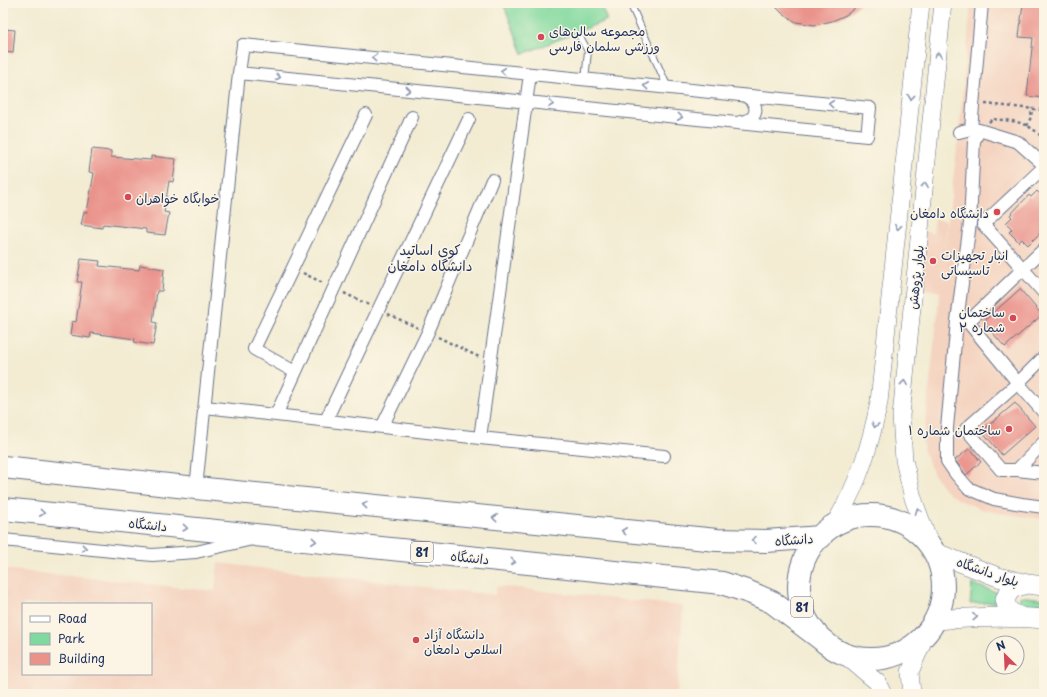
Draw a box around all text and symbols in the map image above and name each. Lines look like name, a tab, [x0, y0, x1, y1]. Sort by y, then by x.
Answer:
place label: مجموعه سالن‌های ورزشی سلمان فارسی	[549, 21, 660, 56]
marker: مجموعه سالن‌های ورزشی سلمان فارسی	[536, 32, 546, 42]
one-way arrow	[933, 52, 942, 58]
one-way arrow	[371, 54, 377, 63]
one-way arrow	[500, 67, 506, 76]
one-way arrow	[275, 72, 281, 81]
one-way arrow	[643, 81, 649, 90]
one-way arrow	[405, 85, 411, 94]
one-way arrow	[907, 94, 916, 101]
one-way arrow	[548, 99, 554, 108]
one-way arrow	[828, 100, 834, 109]
one-way arrow	[677, 112, 683, 121]
one-way arrow	[920, 181, 929, 188]
place label: خوابگاه خواهران	[136, 188, 219, 207]
marker: خوابگاه خواهران	[123, 192, 133, 202]
place label: دانشگاه دامغان	[910, 203, 989, 222]
marker: دانشگاه دامغان	[992, 207, 1002, 217]
one-way arrow	[893, 224, 902, 230]
district label: کوی اساتید دانشگاه دامغان	[387, 239, 473, 276]
street label: بلوار پژوهش	[902, 244, 928, 310]
place label: انبار تجهیزات تاسیساتی	[941, 245, 1008, 280]
marker: انبار تجهیزات تاسیساتی	[928, 256, 938, 266]
place label: ساختمان شماره ۲	[959, 302, 1005, 336]
marker: ساختمان شماره ۲	[1008, 313, 1018, 323]
one-way arrow	[899, 380, 908, 387]
place label: ساختمان شماره ۱	[908, 420, 1001, 439]
one-way arrow	[871, 422, 879, 428]
marker: ساختمان شماره ۱	[1004, 424, 1014, 434]
one-way arrow	[362, 501, 368, 510]
one-way arrow	[39, 508, 45, 517]
one-way arrow	[914, 508, 922, 515]
street label: دانشگاه	[128, 513, 168, 535]
one-way arrow	[492, 513, 498, 522]
one-way arrow	[182, 523, 188, 532]
one-way arrow	[621, 526, 627, 535]
street label: دانشگاه	[774, 528, 814, 550]
one-way arrow	[311, 536, 317, 545]
one-way arrow	[751, 536, 757, 544]
road number: 81	[411, 542, 433, 562]
one-way arrow	[81, 543, 87, 552]
street label: دانشگاه	[450, 546, 490, 568]
street label: بلوار دانشگاه	[954, 551, 1022, 591]
one-way arrow	[510, 557, 516, 566]
road number: 81	[791, 597, 813, 617]
legend	[22, 603, 152, 675]
text: Road	[58, 609, 87, 627]
one-way arrow	[972, 613, 978, 622]
place label: دانشگاه آزاد اسلامی دامغان	[424, 624, 502, 659]
text: Park	[58, 629, 85, 647]
marker: دانشگاه آزاد اسلامی دامغان	[411, 635, 421, 645]
north arrow	[985, 635, 1025, 675]
text: N	[993, 636, 1008, 655]
text: Building	[58, 649, 105, 667]

